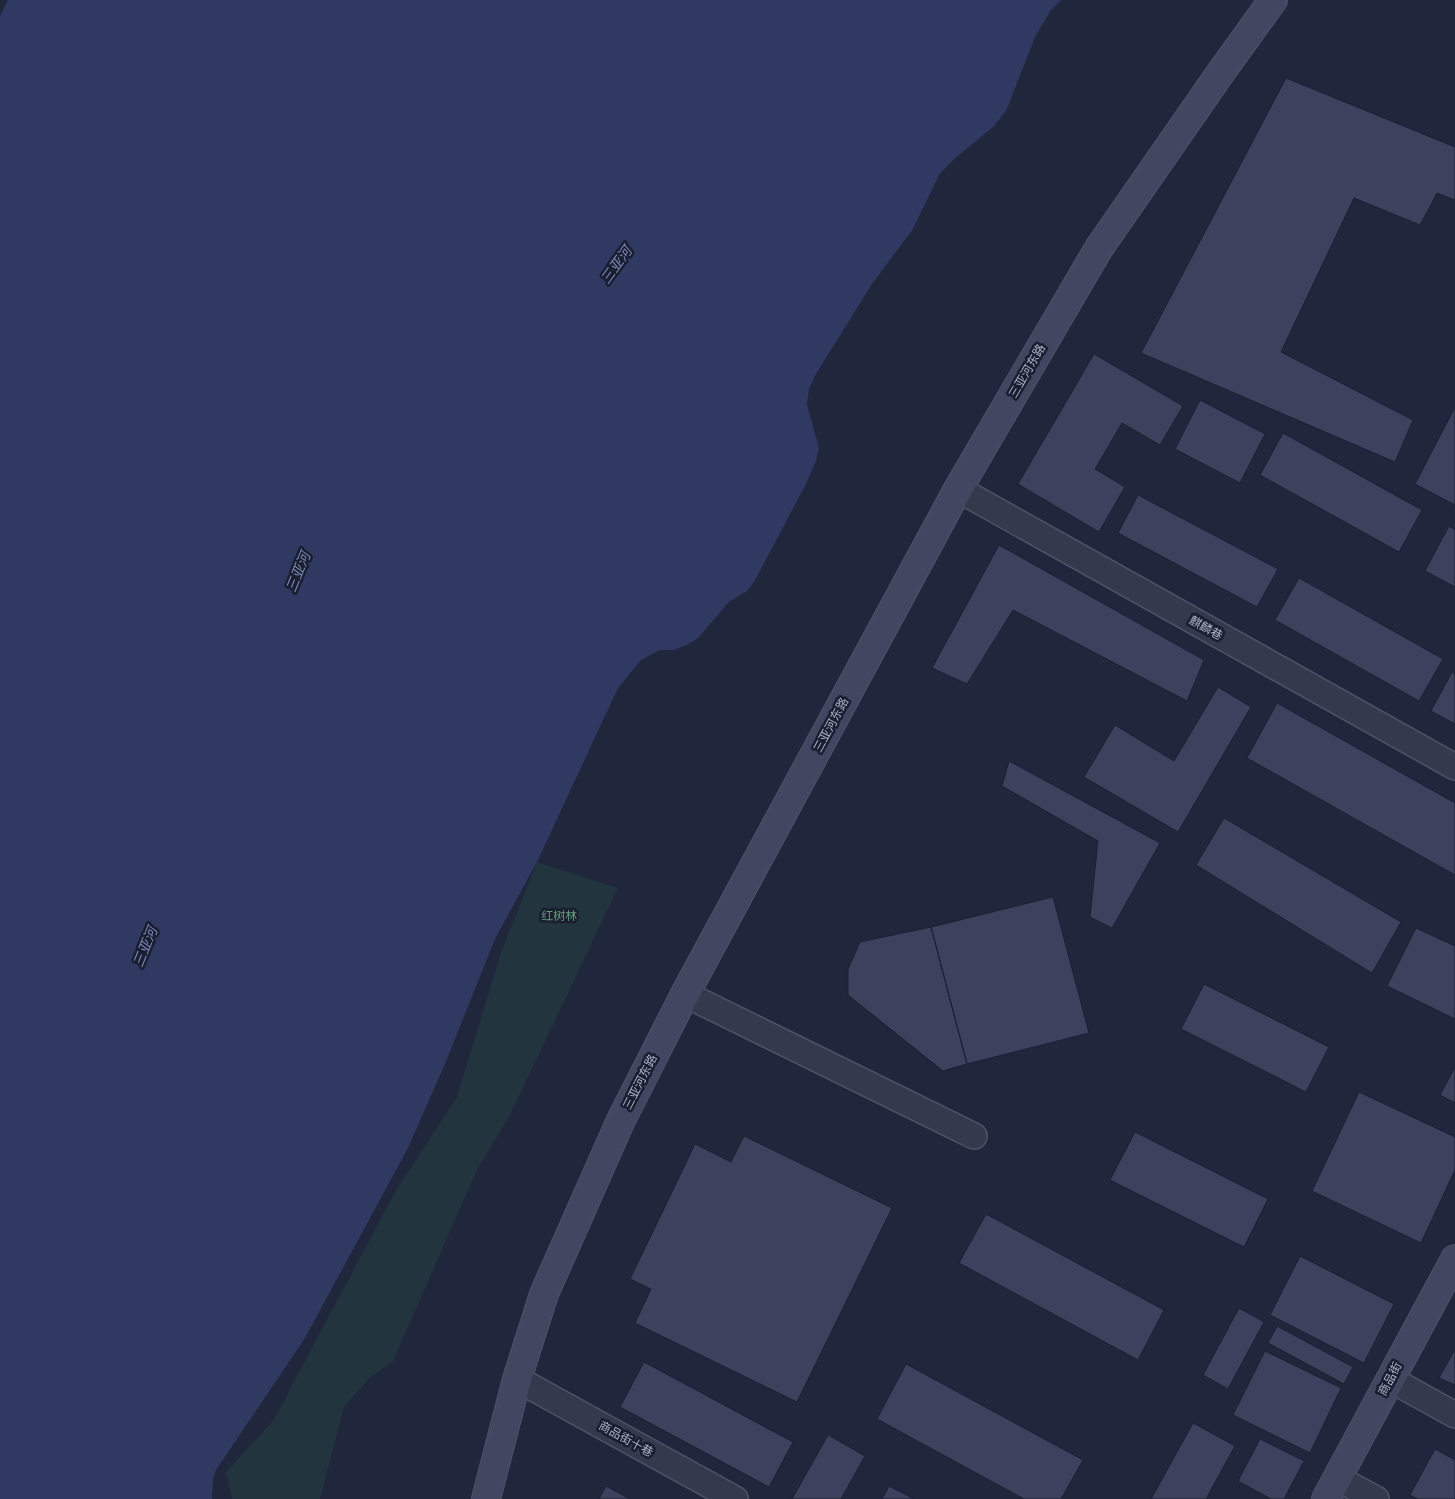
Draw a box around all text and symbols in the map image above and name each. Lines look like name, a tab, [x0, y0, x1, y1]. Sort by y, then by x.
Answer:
water label: 三亚河	[597, 241, 637, 287]
street label: 三亚河东路	[1006, 342, 1048, 400]
water label: 三亚河	[283, 547, 314, 594]
street label: 麒麟巷	[1187, 613, 1225, 643]
street label: 三亚河东路	[811, 695, 851, 755]
park label: 红树林	[541, 909, 577, 923]
water label: 三亚河	[130, 922, 161, 969]
street label: 三亚河东路	[620, 1052, 660, 1112]
street label: 商品街	[1375, 1360, 1405, 1398]
street label: 商品街十巷	[596, 1418, 656, 1460]

